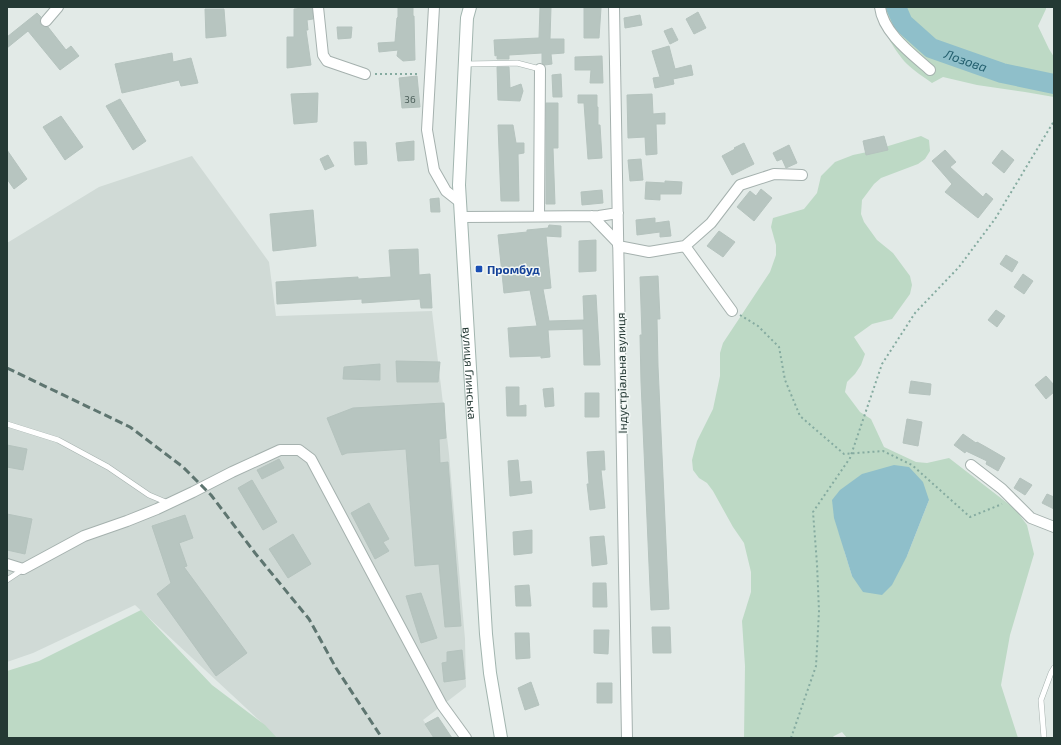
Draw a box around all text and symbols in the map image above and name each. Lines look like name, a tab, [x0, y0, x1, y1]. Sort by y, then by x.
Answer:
water label: Лозова	[941, 45, 989, 75]
house number: 36	[404, 93, 416, 105]
place label: Промбуд	[487, 262, 540, 276]
marker: Промбуд	[474, 264, 484, 274]
street label: Індустріальна вулиця	[613, 312, 630, 434]
street label: вулиця Глинська	[460, 326, 480, 420]

